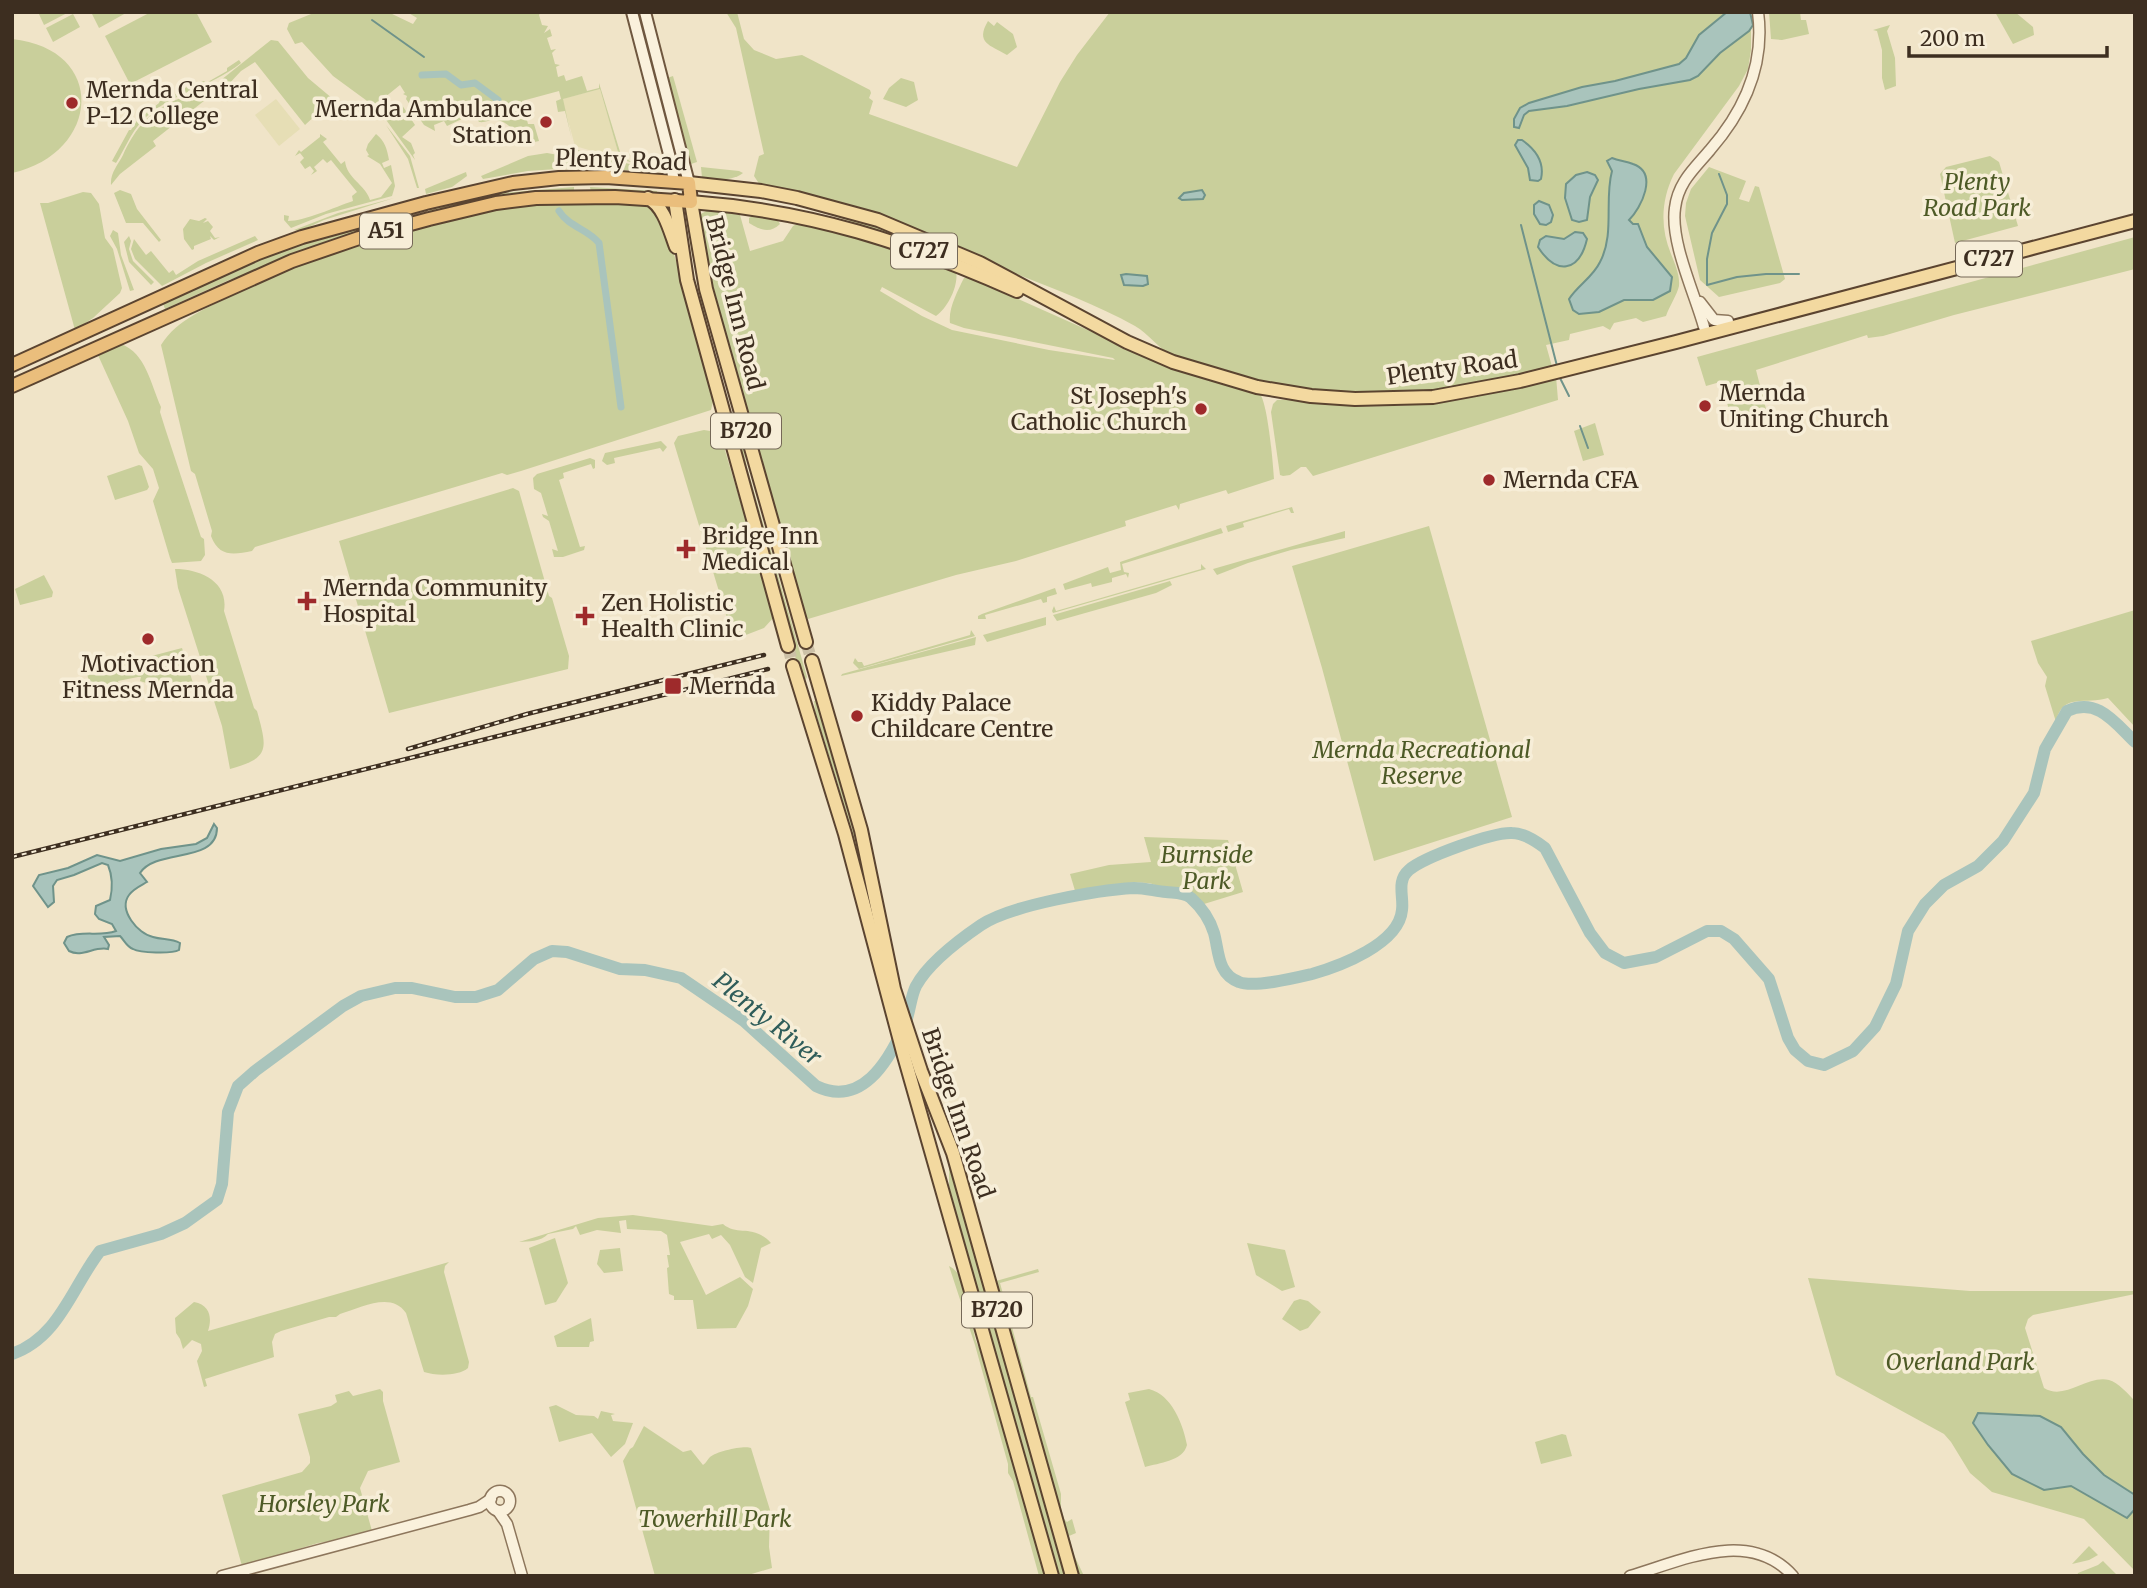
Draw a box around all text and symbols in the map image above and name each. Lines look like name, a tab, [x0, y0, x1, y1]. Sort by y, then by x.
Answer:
scale bar	[1909, 14, 2107, 58]
text: 200 m	[1920, 25, 1985, 52]
place label: Mernda Central P-12 College	[86, 75, 259, 130]
place label: Mernda Ambulance Station	[315, 94, 532, 149]
marker: Mernda Central P-12 College	[64, 95, 80, 111]
marker: Mernda Ambulance Station	[538, 114, 554, 130]
street label: Plenty Road	[554, 143, 688, 176]
park label: Plenty Road Park	[1923, 167, 2031, 222]
street label: Bridge Inn Road	[700, 213, 771, 393]
road number: A51	[360, 214, 412, 248]
road number: C727	[891, 233, 957, 268]
road number: C727	[1956, 242, 2022, 276]
street label: Plenty Road	[1384, 344, 1520, 391]
place label: Mernda Uniting Church	[1719, 378, 1889, 433]
place label: St Joseph's Catholic Church	[1011, 381, 1187, 436]
marker: Mernda Uniting Church	[1697, 398, 1713, 414]
marker: St Joseph's Catholic Church	[1193, 401, 1209, 417]
road number: B720	[711, 414, 781, 448]
place label: Mernda CFA	[1503, 465, 1639, 494]
marker: Mernda CFA	[1481, 472, 1497, 488]
place label: Bridge Inn Medical	[702, 521, 819, 576]
marker: Bridge Inn Medical	[676, 539, 696, 559]
place label: Mernda Community Hospital	[323, 573, 548, 628]
place label: Zen Holistic Health Clinic	[601, 588, 744, 643]
marker: Mernda Community Hospital	[297, 591, 317, 611]
marker: Zen Holistic Health Clinic	[575, 606, 595, 626]
marker: Motivaction Fitness Mernda	[140, 631, 156, 647]
place label: Motivaction Fitness Mernda	[62, 649, 234, 704]
place label: Mernda	[689, 671, 776, 700]
marker: Mernda	[663, 676, 683, 696]
place label: Kiddy Palace Childcare Centre	[871, 688, 1053, 743]
marker: Kiddy Palace Childcare Centre	[849, 708, 865, 724]
park label: Mernda Recreational Reserve	[1312, 735, 1531, 790]
park label: Burnside Park	[1161, 840, 1253, 895]
water label: Plenty River	[706, 965, 829, 1073]
street label: Bridge Inn Road	[916, 1024, 1001, 1202]
road number: B720	[962, 1292, 1032, 1328]
park label: Overland Park	[1886, 1347, 2035, 1376]
park label: Horsley Park	[257, 1489, 390, 1518]
park label: Towerhill Park	[638, 1504, 792, 1533]

